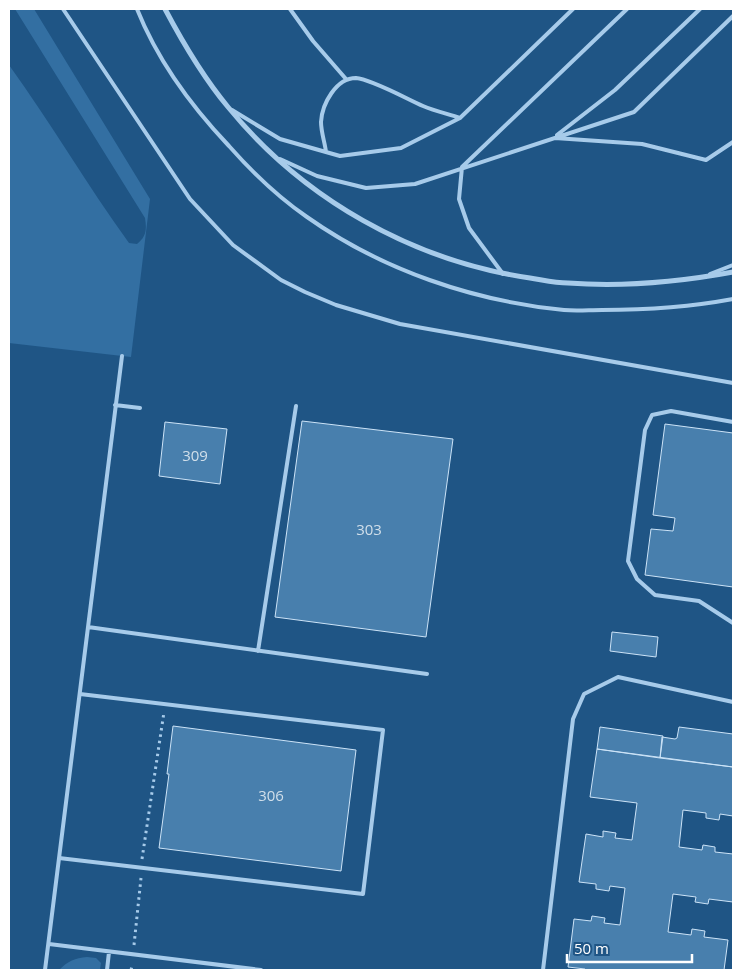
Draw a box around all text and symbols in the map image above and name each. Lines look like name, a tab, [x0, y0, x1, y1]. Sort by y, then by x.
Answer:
house number: 309	[182, 445, 208, 465]
house number: 303	[356, 519, 382, 539]
house number: 306	[258, 785, 284, 805]
scale bar	[567, 932, 692, 964]
text: 50 m	[574, 938, 609, 958]

